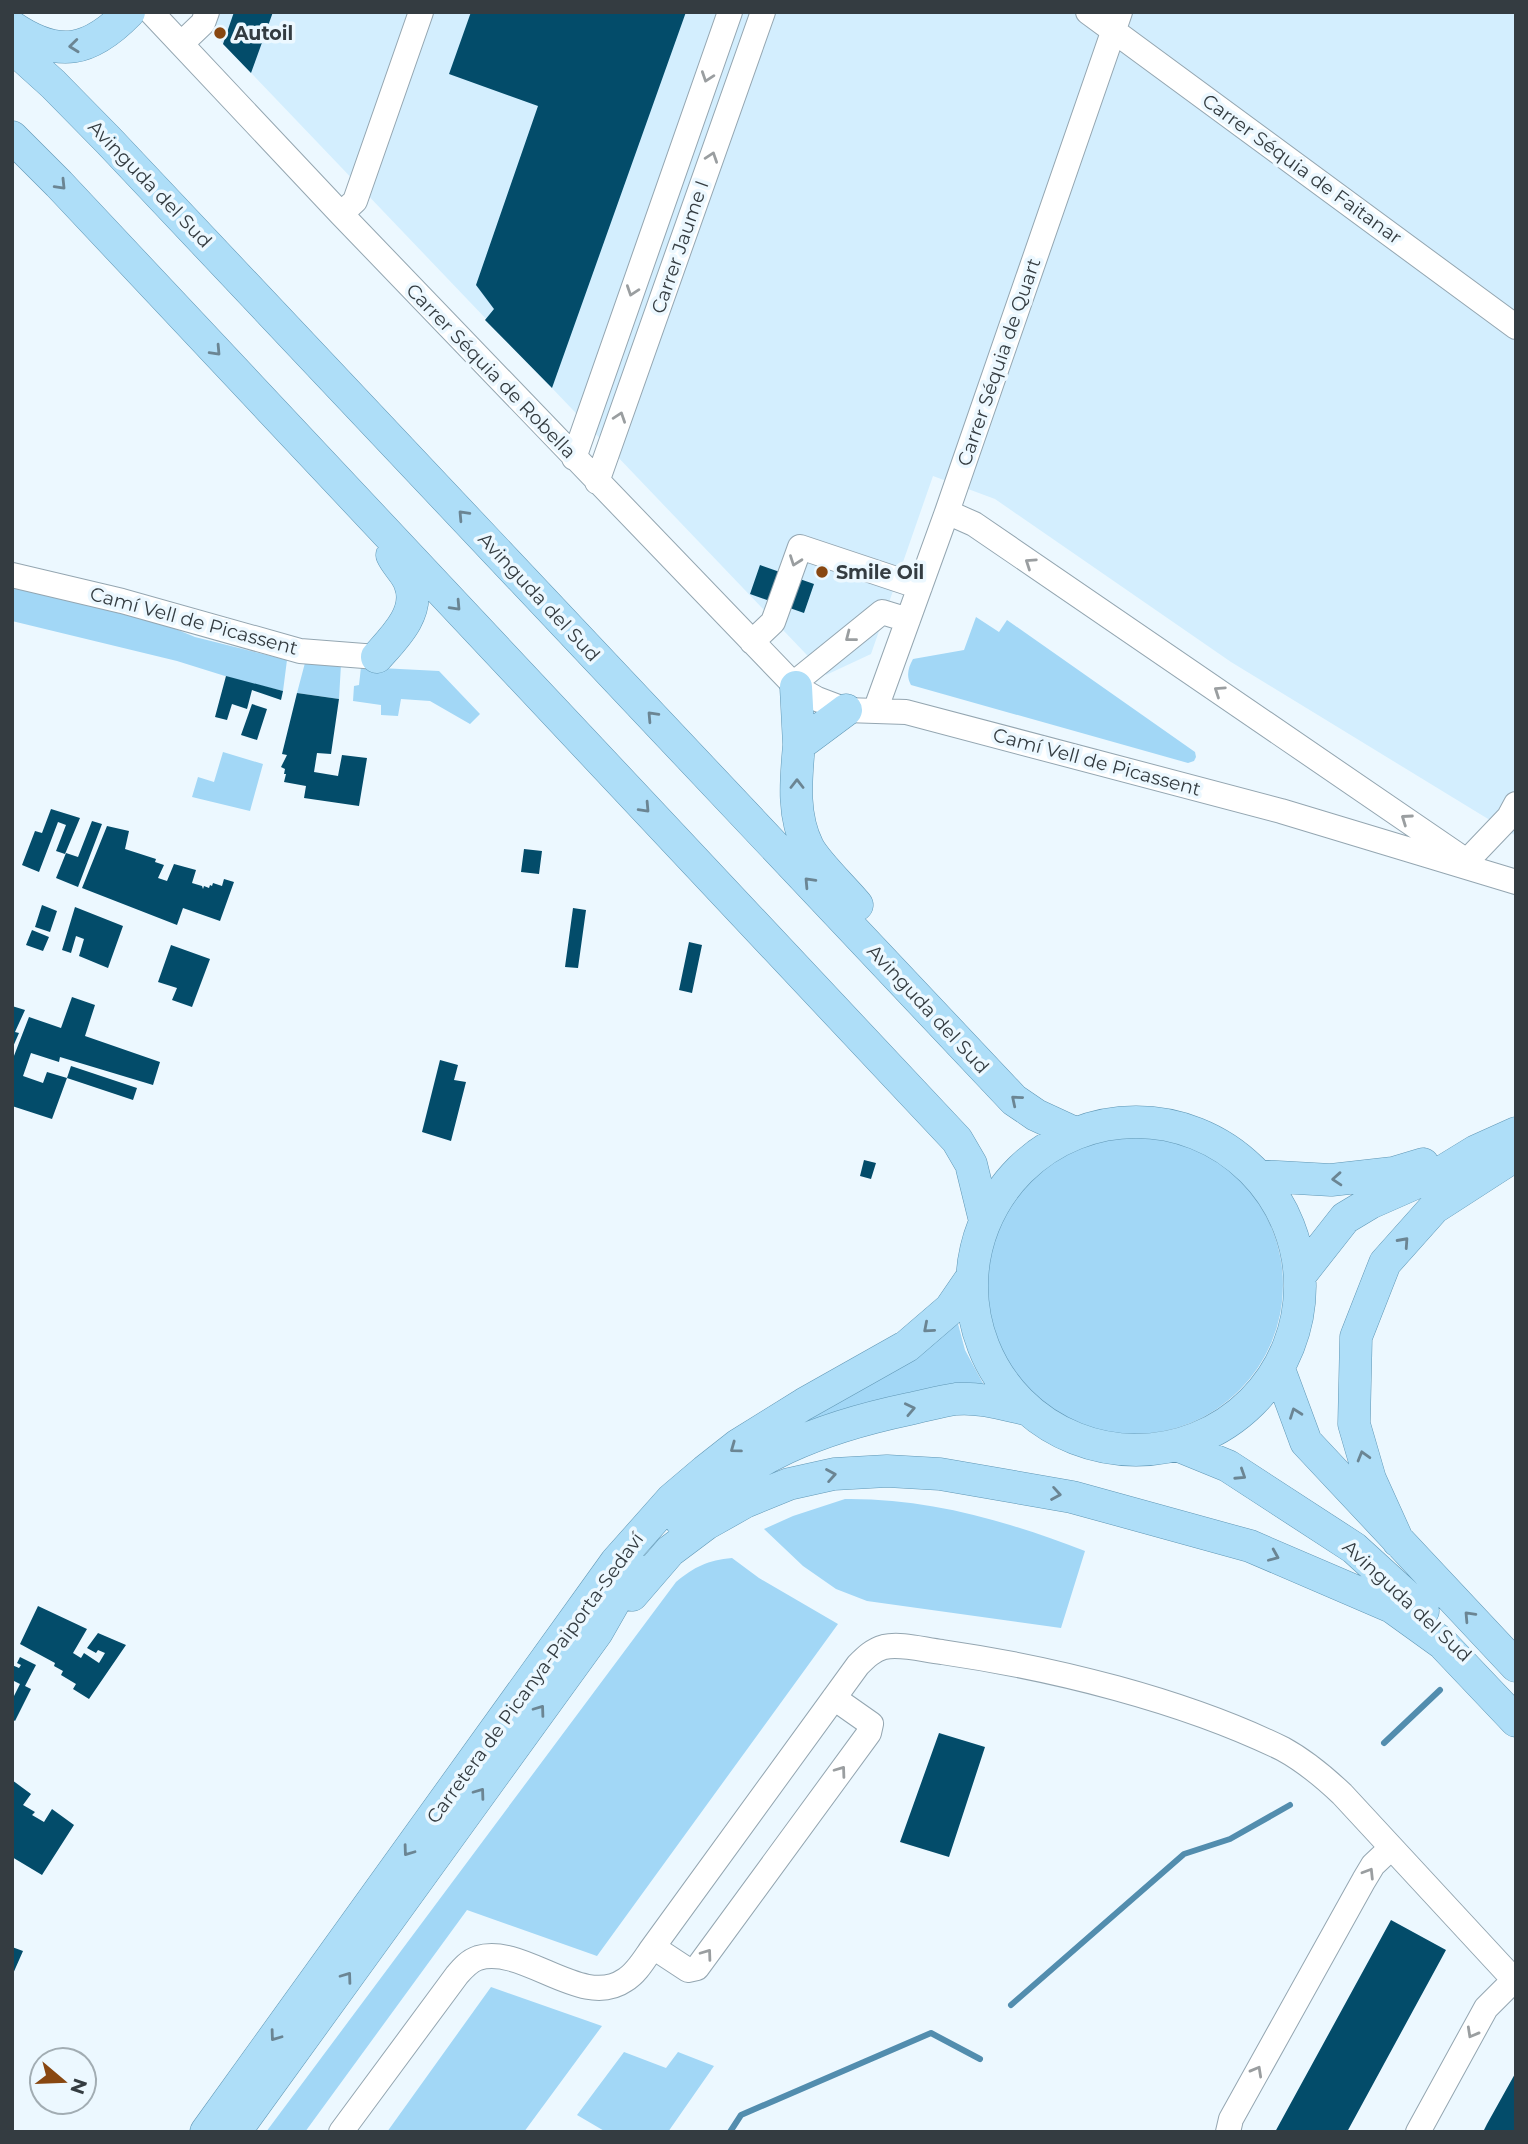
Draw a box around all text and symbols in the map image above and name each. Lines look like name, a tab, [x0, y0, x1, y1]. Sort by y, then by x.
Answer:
place label: Autoil	[233, 22, 293, 45]
marker: Autoil	[212, 25, 228, 41]
one-way arrow	[68, 38, 79, 53]
one-way arrow	[701, 70, 715, 82]
street label: Carrer Séquia de Faitanar	[1198, 89, 1406, 249]
street label: Avinguda del Sud	[83, 116, 217, 252]
one-way arrow	[704, 151, 718, 163]
one-way arrow	[52, 177, 65, 190]
street label: Carrer Jaume I	[646, 177, 714, 317]
street label: Carrer Séquia de Quart	[953, 255, 1046, 469]
street label: Carrer Séquia de Robella	[401, 279, 581, 463]
one-way arrow	[626, 285, 640, 297]
one-way arrow	[208, 343, 221, 356]
one-way arrow	[612, 412, 626, 424]
one-way arrow	[458, 510, 471, 523]
street label: Avinguda del Sud	[473, 528, 605, 666]
one-way arrow	[789, 554, 803, 567]
one-way arrow	[1025, 558, 1038, 571]
place label: Smile Oil	[836, 561, 924, 584]
marker: Smile Oil	[814, 564, 830, 580]
street label: Camí Vell de Picassent	[88, 582, 301, 660]
one-way arrow	[448, 598, 460, 611]
one-way arrow	[845, 629, 857, 642]
one-way arrow	[1213, 686, 1226, 699]
one-way arrow	[648, 712, 661, 725]
street label: Camí Vell de Picassent	[991, 723, 1204, 801]
one-way arrow	[789, 779, 805, 789]
one-way arrow	[637, 800, 650, 813]
one-way arrow	[1401, 815, 1414, 827]
one-way arrow	[804, 877, 817, 890]
street label: Avinguda del Sud	[862, 940, 994, 1078]
one-way arrow	[1011, 1096, 1024, 1108]
one-way arrow	[1331, 1171, 1342, 1186]
one-way arrow	[1396, 1237, 1408, 1250]
one-way arrow	[923, 1320, 936, 1332]
one-way arrow	[904, 1402, 916, 1417]
one-way arrow	[1290, 1408, 1304, 1420]
one-way arrow	[730, 1440, 742, 1452]
one-way arrow	[1357, 1450, 1371, 1462]
one-way arrow	[1233, 1466, 1246, 1479]
one-way arrow	[825, 1468, 837, 1483]
one-way arrow	[1050, 1486, 1062, 1501]
street label: Carretera de Picanya-Paiporta-Sedaví	[422, 1527, 649, 1828]
street label: Avinguda del Sud	[1338, 1535, 1476, 1667]
one-way arrow	[1268, 1548, 1280, 1562]
one-way arrow	[1464, 1611, 1477, 1624]
one-way arrow	[532, 1705, 544, 1718]
one-way arrow	[833, 1766, 846, 1779]
one-way arrow	[472, 1788, 484, 1801]
one-way arrow	[404, 1843, 416, 1856]
one-way arrow	[1360, 1867, 1373, 1880]
one-way arrow	[699, 1950, 711, 1962]
one-way arrow	[339, 1972, 351, 1985]
one-way arrow	[1467, 2026, 1480, 2038]
one-way arrow	[271, 2028, 283, 2041]
north arrow	[28, 2046, 98, 2116]
one-way arrow	[1249, 2066, 1263, 2078]
text: N	[65, 2075, 92, 2097]

